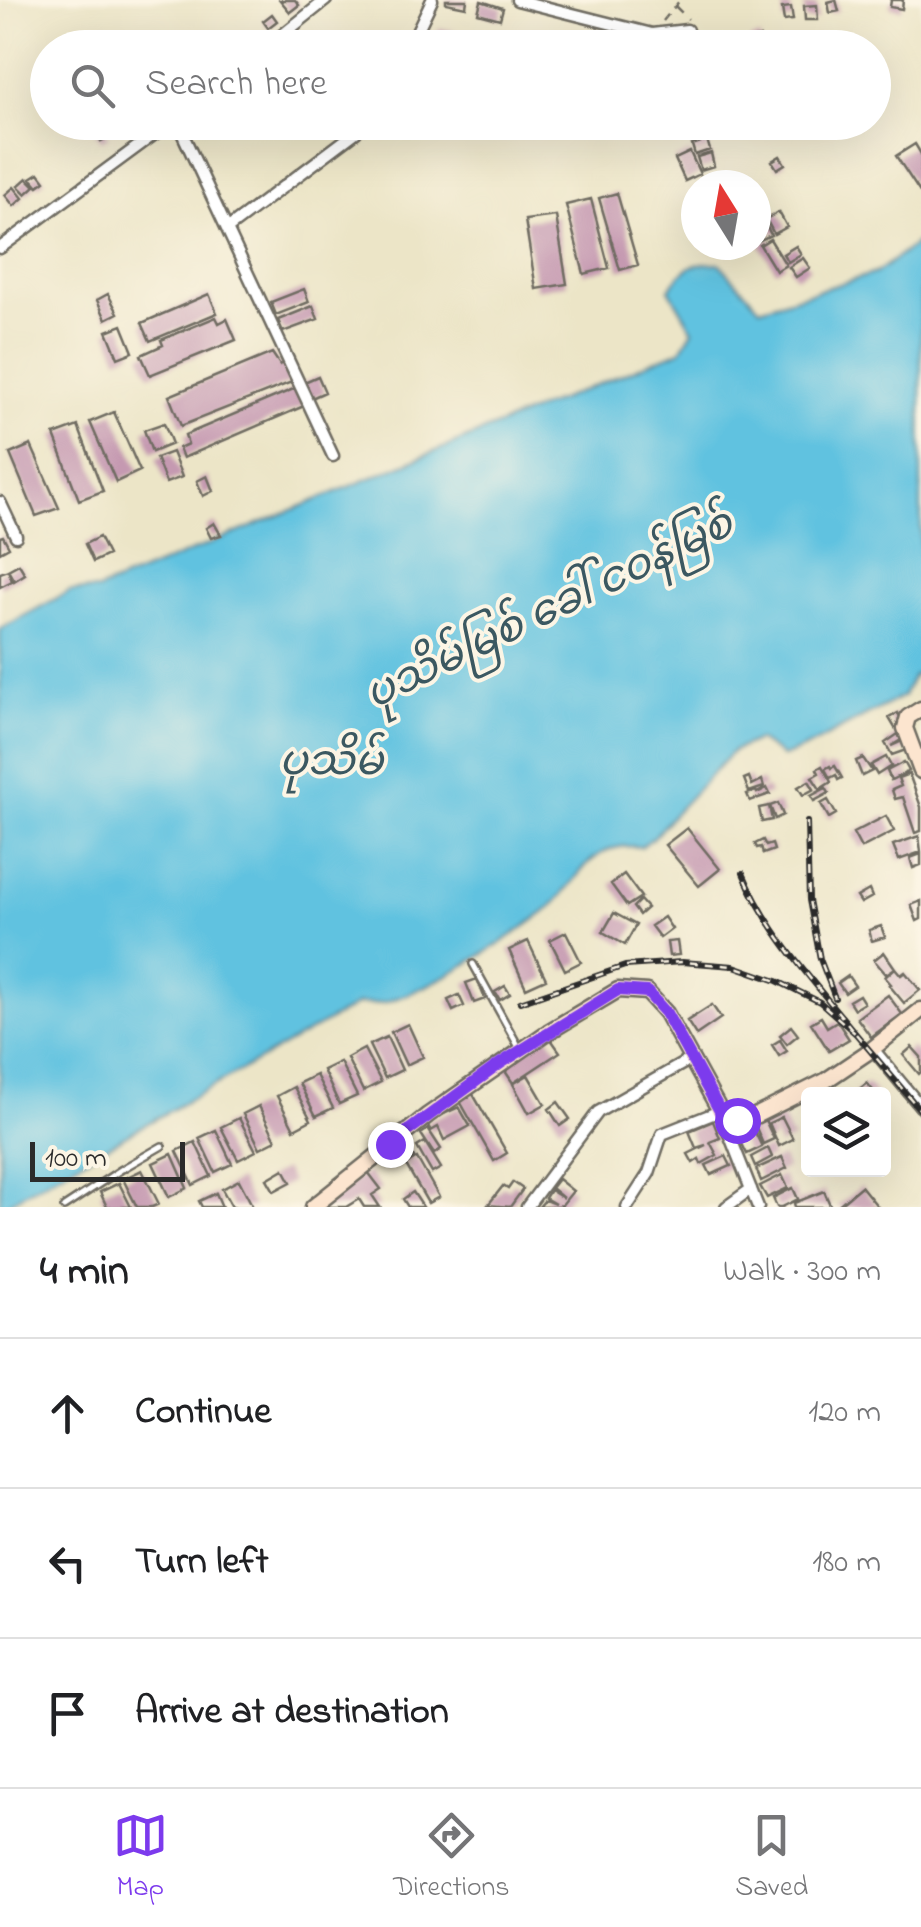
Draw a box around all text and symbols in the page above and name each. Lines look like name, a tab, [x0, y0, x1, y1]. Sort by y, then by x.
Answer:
search box	[30, 30, 891, 140]
text: Search here	[145, 57, 327, 113]
icon: search	[65, 58, 120, 113]
north arrow	[681, 170, 771, 260]
water label: ပုသိမ်မြစ် ခေါ် ငဝန်မြစ်	[355, 492, 747, 727]
water label: ပုသိမ်	[279, 731, 386, 794]
map controls	[801, 1087, 891, 1177]
button: layers	[801, 1087, 891, 1177]
route start	[715, 1098, 761, 1144]
route end	[368, 1122, 414, 1168]
scale bar	[30, 1137, 185, 1182]
text: 100 m	[45, 1139, 107, 1180]
text: 4 min	[40, 1242, 129, 1303]
text: Walk · 300 m	[723, 1249, 881, 1296]
text: Continue	[135, 1385, 271, 1441]
icon: ahead	[40, 1386, 95, 1441]
text: 120 m	[808, 1390, 881, 1437]
text: Turn left	[135, 1535, 268, 1591]
icon: left	[40, 1536, 95, 1591]
text: 180 m	[812, 1540, 881, 1587]
text: Arrive at destination	[135, 1685, 449, 1741]
icon: arrive	[40, 1686, 95, 1741]
tab: Map	[113, 1808, 168, 1909]
tab: Directions	[393, 1808, 510, 1909]
tab: Saved	[735, 1808, 808, 1909]

